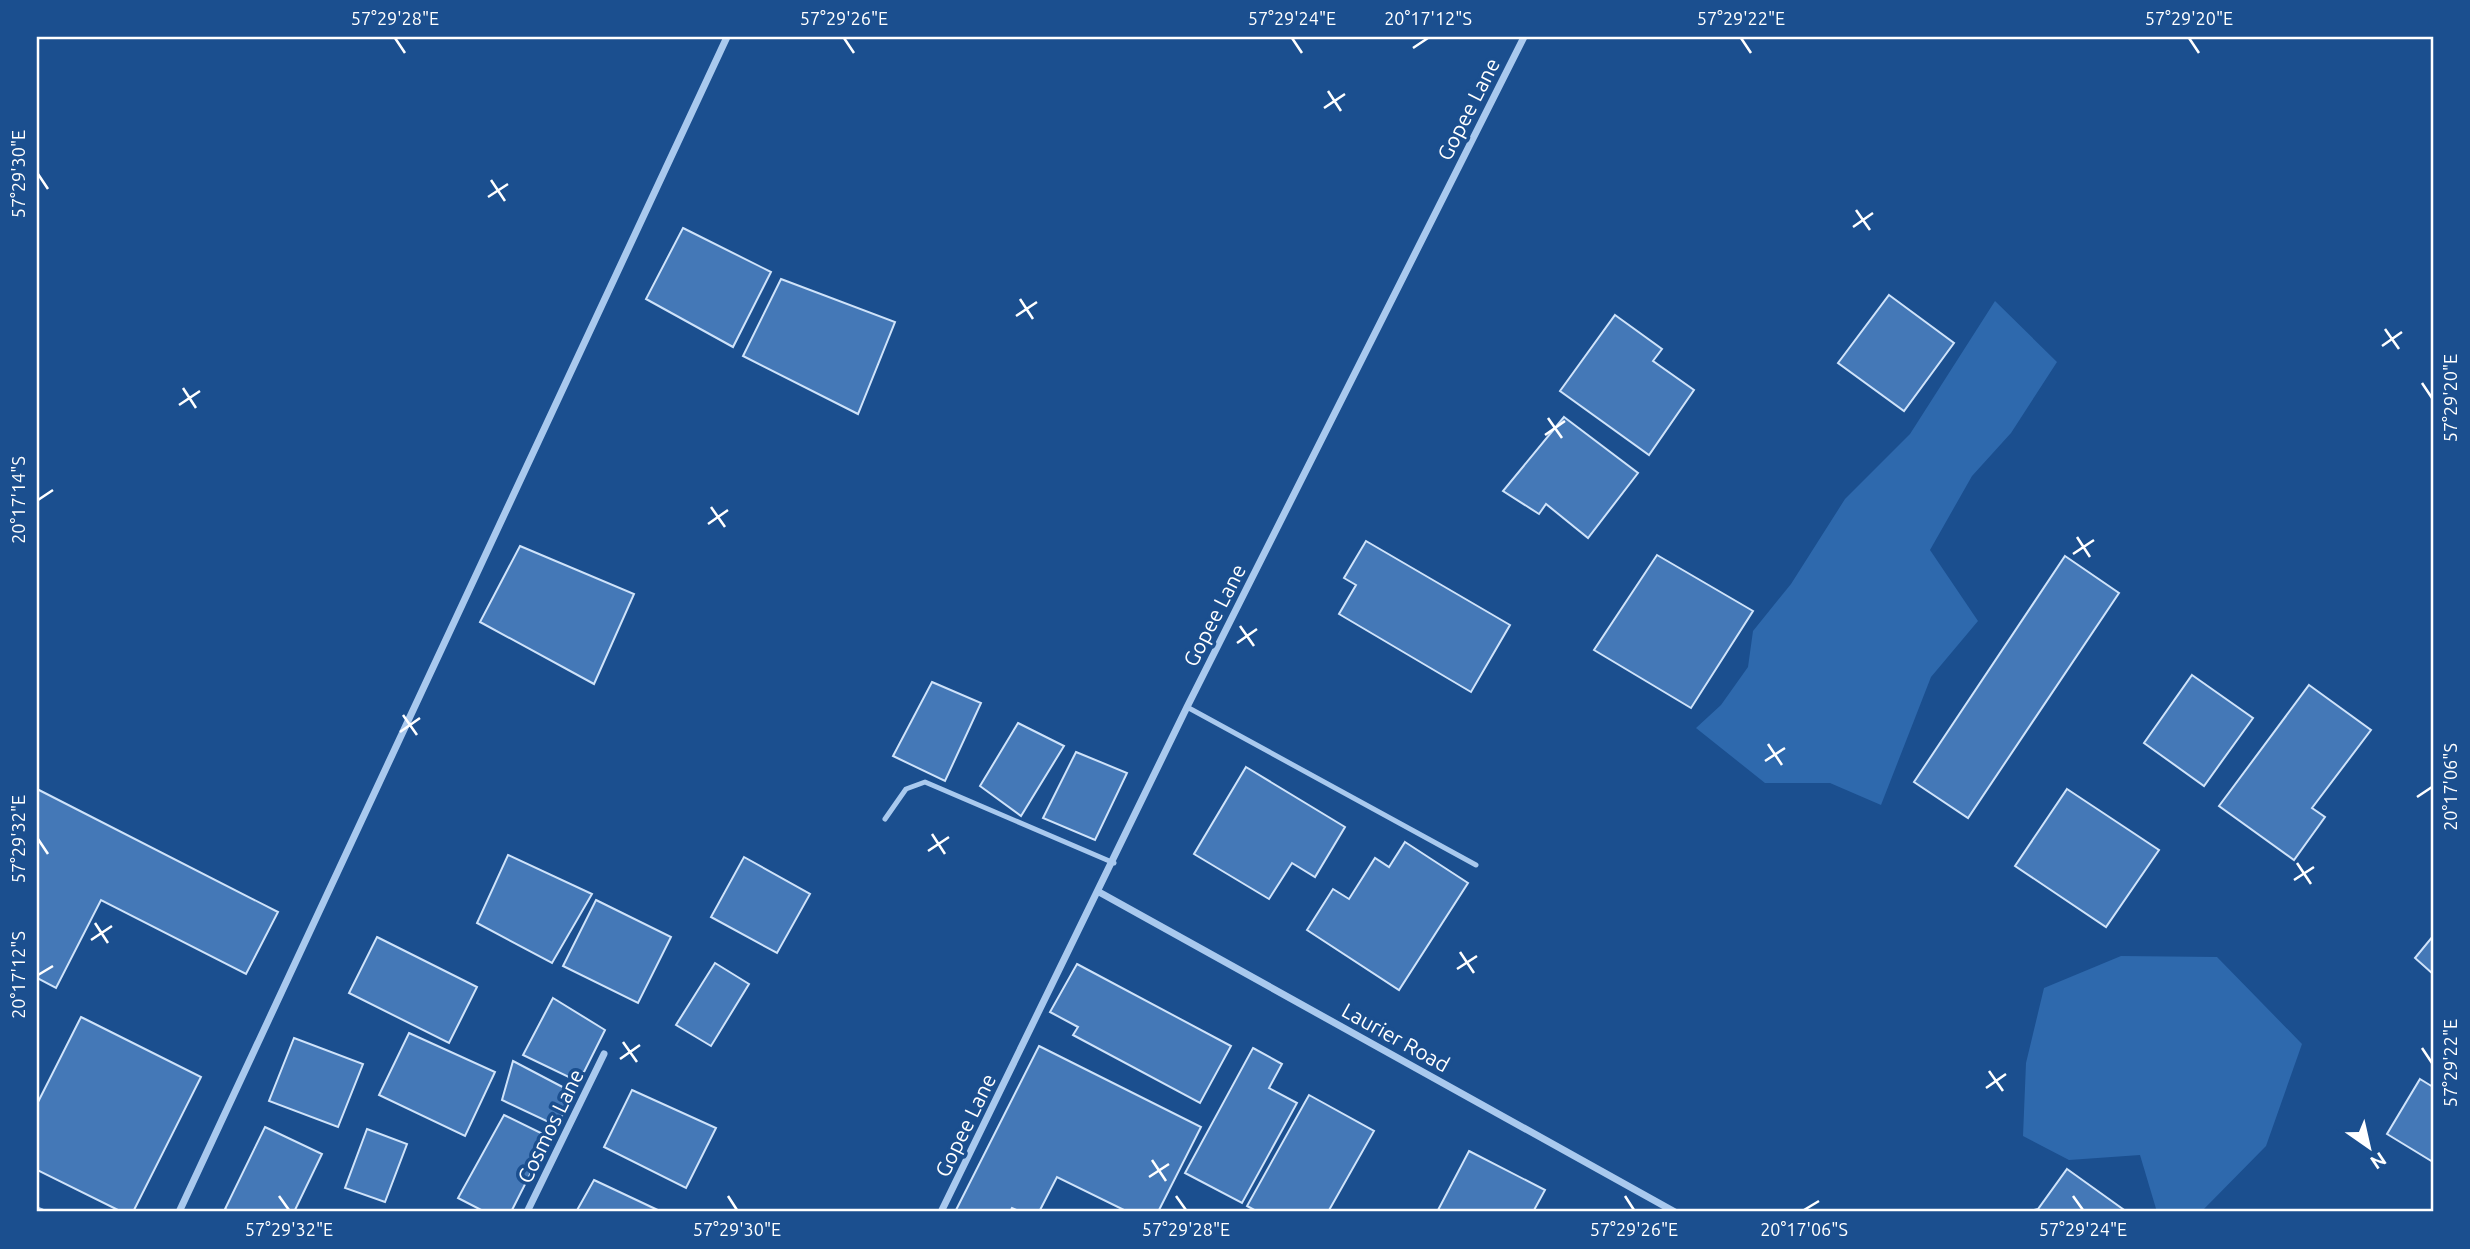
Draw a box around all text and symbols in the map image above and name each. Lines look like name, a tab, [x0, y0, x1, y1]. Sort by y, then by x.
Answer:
text: 57°29'28"E	[351, 8, 439, 28]
text: 57°29'26"E	[800, 8, 888, 28]
text: 57°29'24"E	[1248, 8, 1336, 28]
text: 20°17'12"S	[1384, 8, 1472, 28]
text: 57°29'22"E	[1697, 8, 1785, 28]
text: 57°29'20"E	[2145, 8, 2233, 28]
street label: Gopee Lane	[1432, 54, 1504, 164]
text: 57°29'30"E	[8, 130, 28, 218]
text: 57°29'20"E	[2440, 354, 2460, 442]
text: 20°17'14"S	[8, 456, 28, 544]
street label: Gopee Lane	[1178, 560, 1250, 670]
text: 20°17'06"S	[2440, 743, 2460, 831]
text: 57°29'32"E	[8, 795, 28, 883]
text: 20°17'12"S	[8, 931, 28, 1019]
street label: Laurier Road	[1338, 998, 1454, 1076]
text: 57°29'22"E	[2440, 1019, 2460, 1107]
street label: Cosmos Lane	[512, 1065, 588, 1187]
street label: Gopee Lane	[930, 1070, 1000, 1180]
north arrow	[2334, 1112, 2404, 1182]
text: N	[2366, 1148, 2391, 1174]
text: 57°29'32"E	[245, 1219, 333, 1239]
text: 57°29'30"E	[693, 1219, 781, 1239]
text: 57°29'28"E	[1142, 1219, 1230, 1239]
text: 57°29'26"E	[1590, 1219, 1678, 1239]
text: 20°17'06"S	[1760, 1219, 1848, 1239]
text: 57°29'24"E	[2039, 1219, 2127, 1239]

